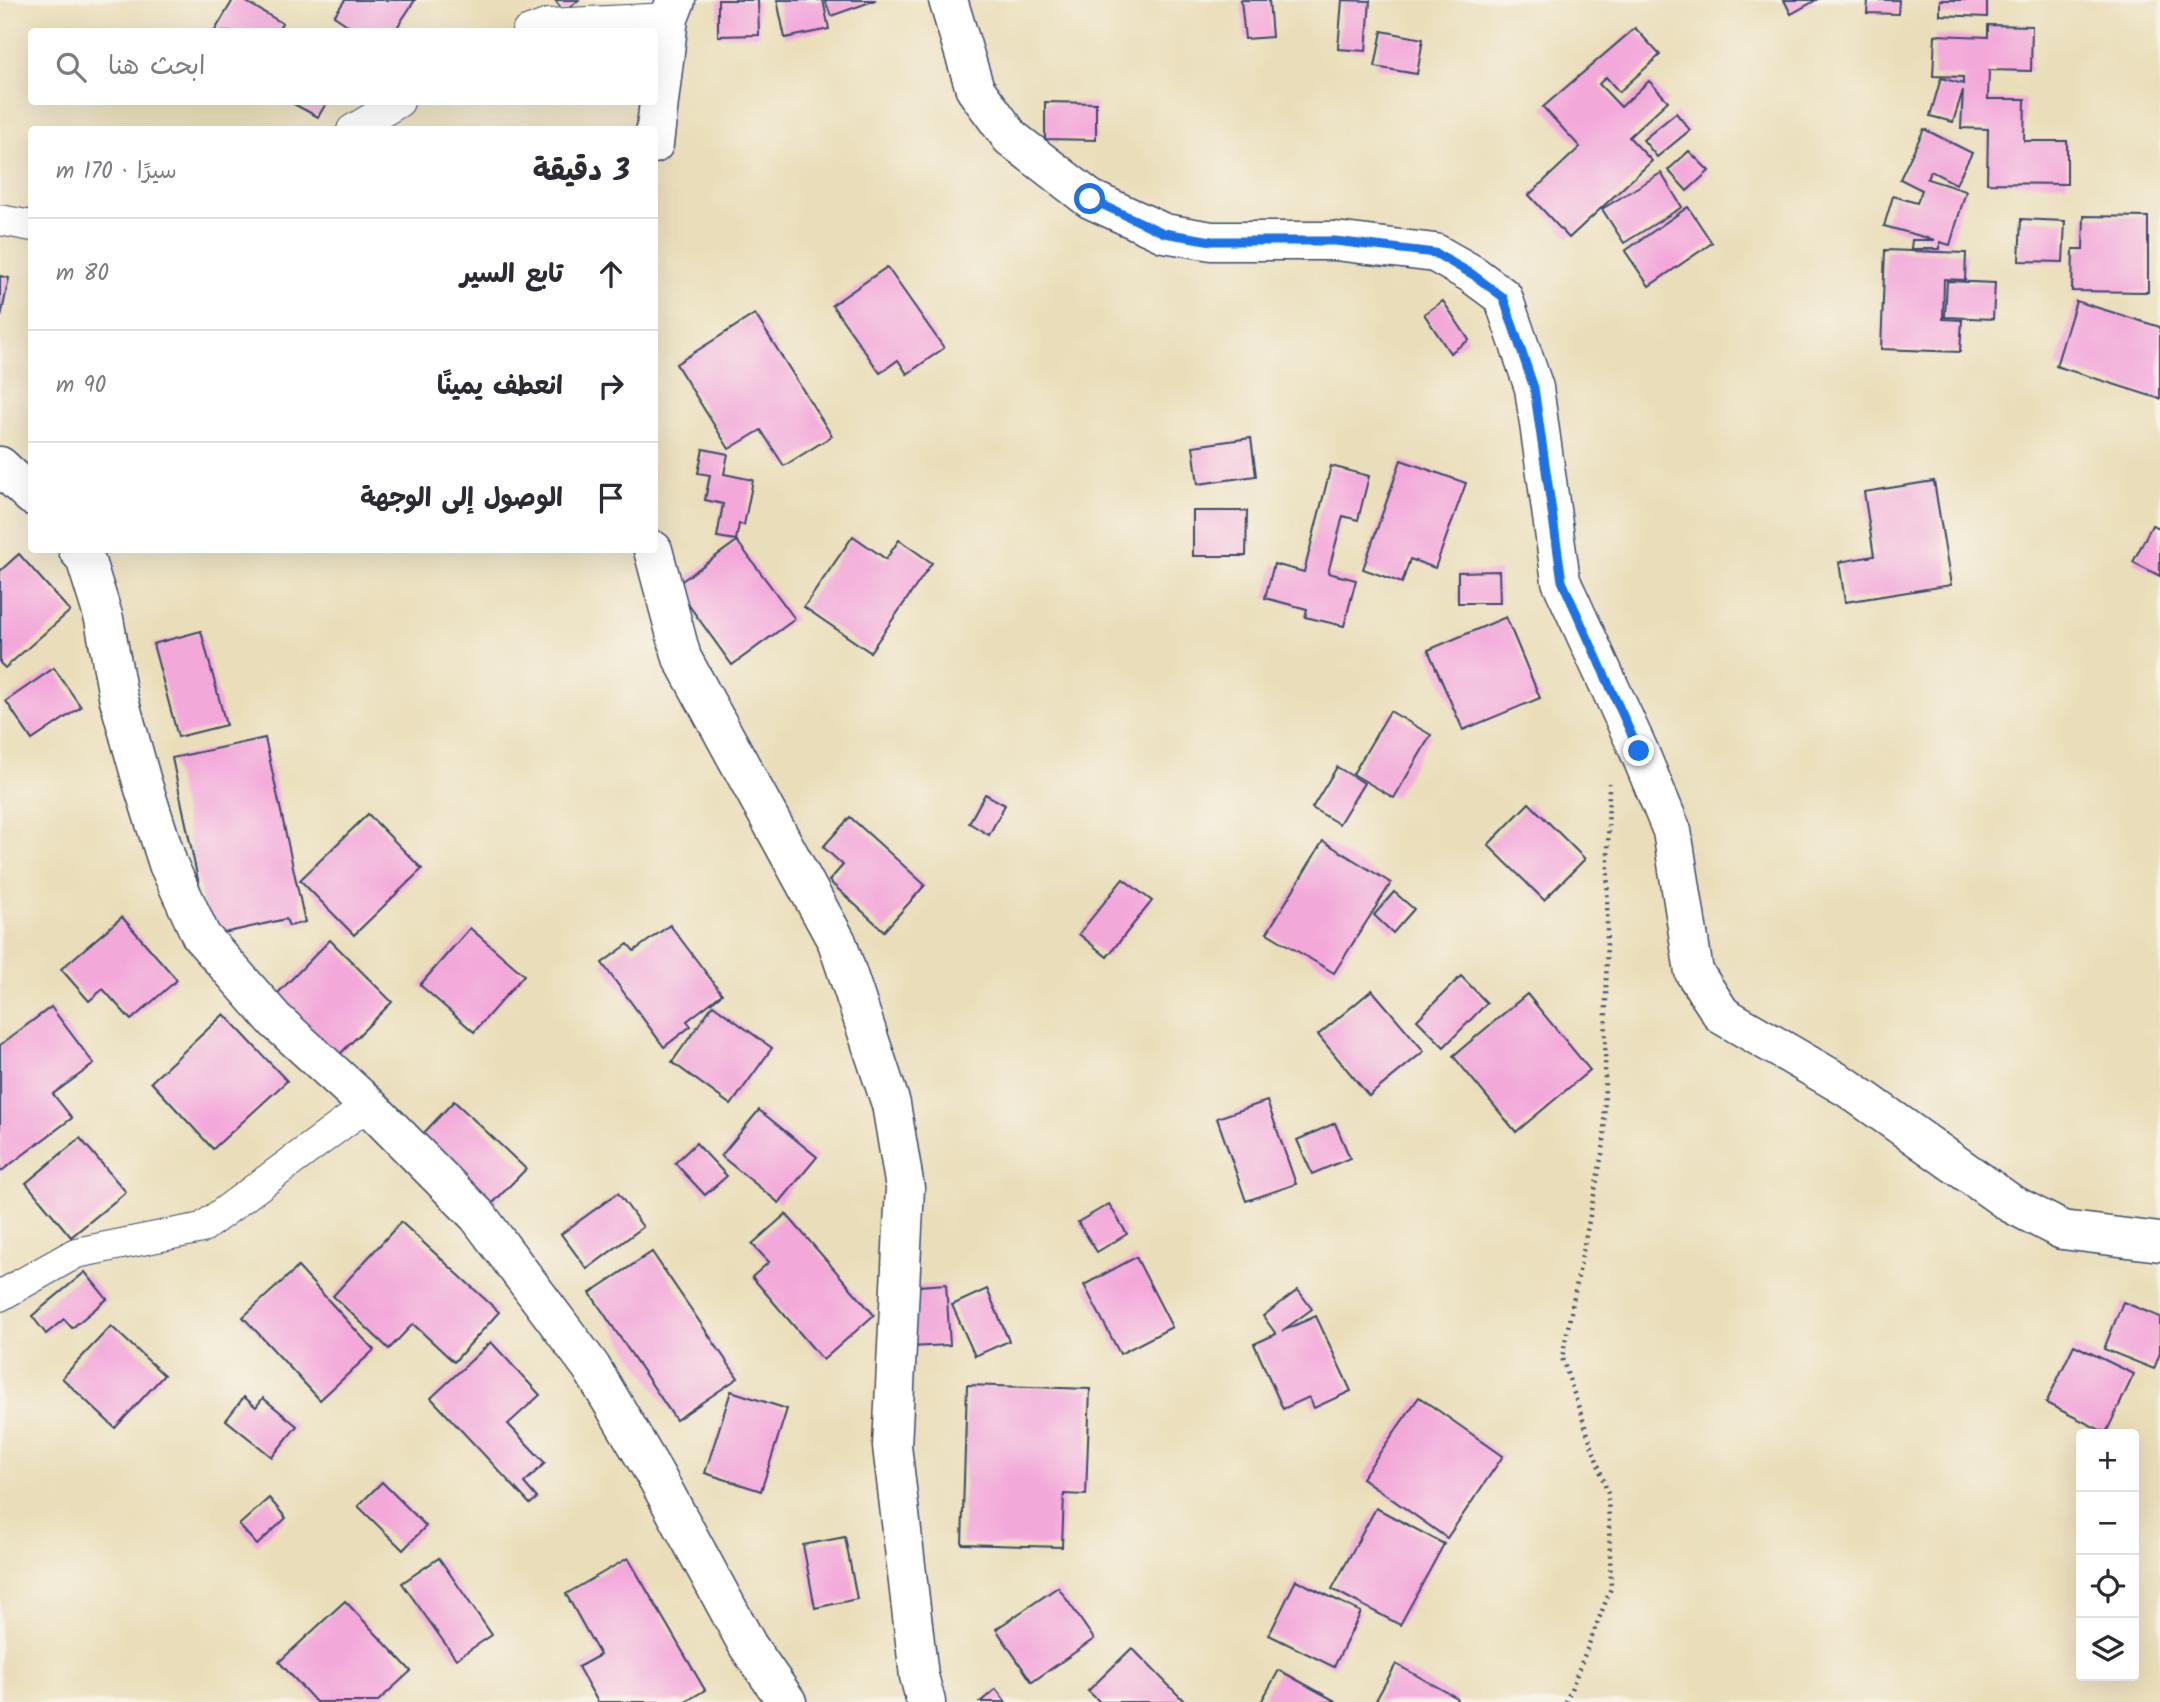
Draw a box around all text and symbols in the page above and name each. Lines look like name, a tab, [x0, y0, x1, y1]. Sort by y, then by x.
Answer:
search box	[28, 28, 658, 105]
text: ابحث هنا	[108, 46, 205, 88]
icon: search	[52, 48, 90, 86]
text: 3 دقيقة	[533, 148, 630, 196]
text: سيرًا · 170 m	[56, 154, 177, 190]
route start	[1074, 183, 1105, 214]
text: تابع السير	[460, 254, 563, 296]
icon: ahead	[592, 255, 630, 293]
text: 80 m	[56, 256, 109, 292]
text: انعطف يمينًا	[437, 366, 563, 408]
icon: right	[592, 367, 630, 405]
text: 90 m	[56, 368, 106, 404]
text: الوصول إلى الوجهة	[360, 478, 563, 520]
icon: arrive	[592, 479, 630, 517]
route end	[1623, 735, 1654, 766]
map controls	[2076, 1429, 2139, 1681]
button: +	[2076, 1429, 2139, 1492]
button: −	[2076, 1492, 2139, 1555]
button: locate	[2076, 1555, 2139, 1618]
button: layers	[2076, 1618, 2139, 1681]

